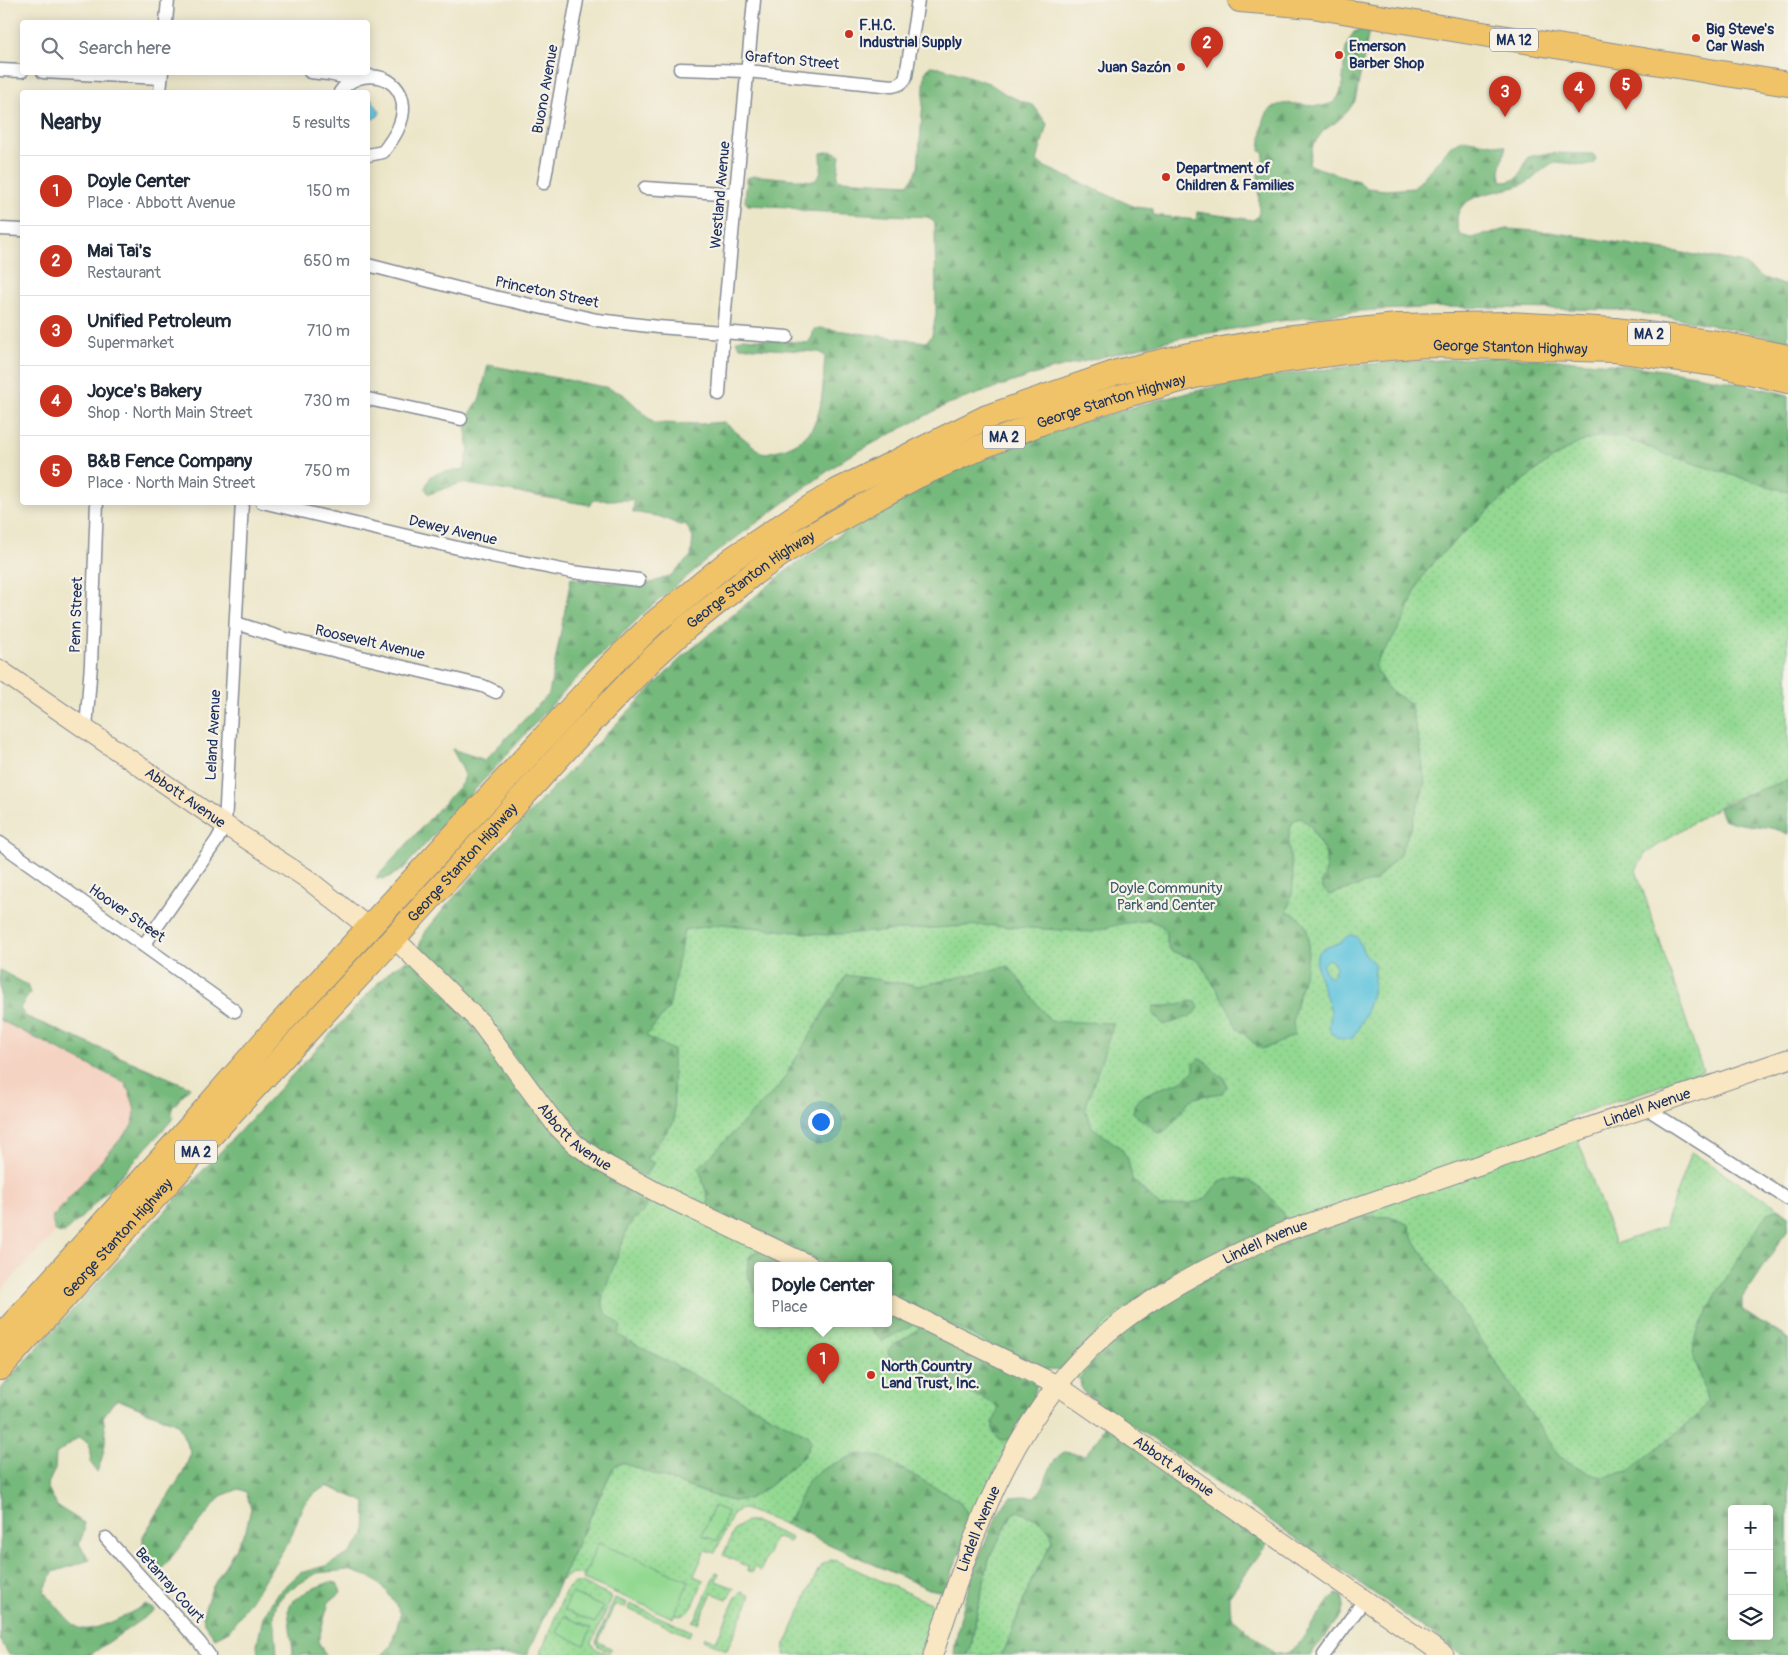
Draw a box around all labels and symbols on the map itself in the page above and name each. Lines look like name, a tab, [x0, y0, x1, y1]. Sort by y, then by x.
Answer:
place label: F.H.C. Industrial Supply	[859, 16, 962, 52]
place label: Big Steve's Car Wash	[1706, 20, 1774, 56]
pin: 2	[1191, 27, 1223, 68]
marker: F.H.C. Industrial Supply	[843, 28, 855, 40]
road number: MA 12	[1490, 28, 1538, 52]
marker: Big Steve's Car Wash	[1690, 32, 1702, 44]
place label: Emerson Barber Shop	[1349, 37, 1424, 73]
street label: Buono Avenue	[528, 42, 563, 135]
street label: Grafton Street	[744, 47, 841, 74]
marker: Emerson Barber Shop	[1333, 49, 1345, 61]
place label: Juan Sazón	[1098, 58, 1172, 77]
marker: Juan Sazón	[1175, 61, 1187, 73]
pin: 5	[1610, 69, 1642, 110]
pin: 4	[1563, 72, 1595, 113]
pin: 3	[1489, 76, 1521, 117]
street label: Westland Avenue	[706, 140, 735, 250]
place label: Department of Children & Families	[1176, 159, 1294, 195]
marker: Department of Children & Families	[1160, 171, 1172, 183]
street label: Princeton Street	[493, 272, 602, 313]
road number: MA 2	[1628, 322, 1670, 346]
street label: George Stanton Highway	[1433, 336, 1588, 359]
street label: George Stanton Highway	[1034, 370, 1188, 434]
road number: MA 2	[983, 426, 1025, 448]
street label: Dewey Avenue	[407, 511, 500, 550]
street label: George Stanton Highway	[683, 527, 819, 634]
street label: Penn Street	[66, 576, 87, 653]
street label: Roosevelt Avenue	[313, 621, 427, 664]
street label: Leland Avenue	[202, 688, 225, 781]
street label: Abbott Avenue	[141, 764, 230, 833]
street label: George Stanton Highway	[404, 799, 522, 927]
park label: Doyle Community Park and Center	[1110, 879, 1223, 915]
street label: Hoover Street	[85, 880, 169, 947]
street label: Lindell Avenue	[1601, 1084, 1694, 1132]
street label: Abbott Avenue	[533, 1099, 615, 1176]
your location	[808, 1109, 834, 1135]
road number: MA 2	[175, 1140, 217, 1164]
street label: George Stanton Highway	[59, 1174, 177, 1302]
street label: Lindell Avenue	[1219, 1215, 1311, 1269]
pin: 1	[807, 1343, 839, 1384]
place label: North Country Land Trust, Inc.	[881, 1357, 979, 1393]
marker: North Country Land Trust, Inc.	[865, 1369, 877, 1381]
street label: Abbott Avenue	[1129, 1432, 1218, 1502]
street label: Lindell Avenue	[953, 1483, 1005, 1575]
street label: Betanray Court	[131, 1544, 209, 1628]

